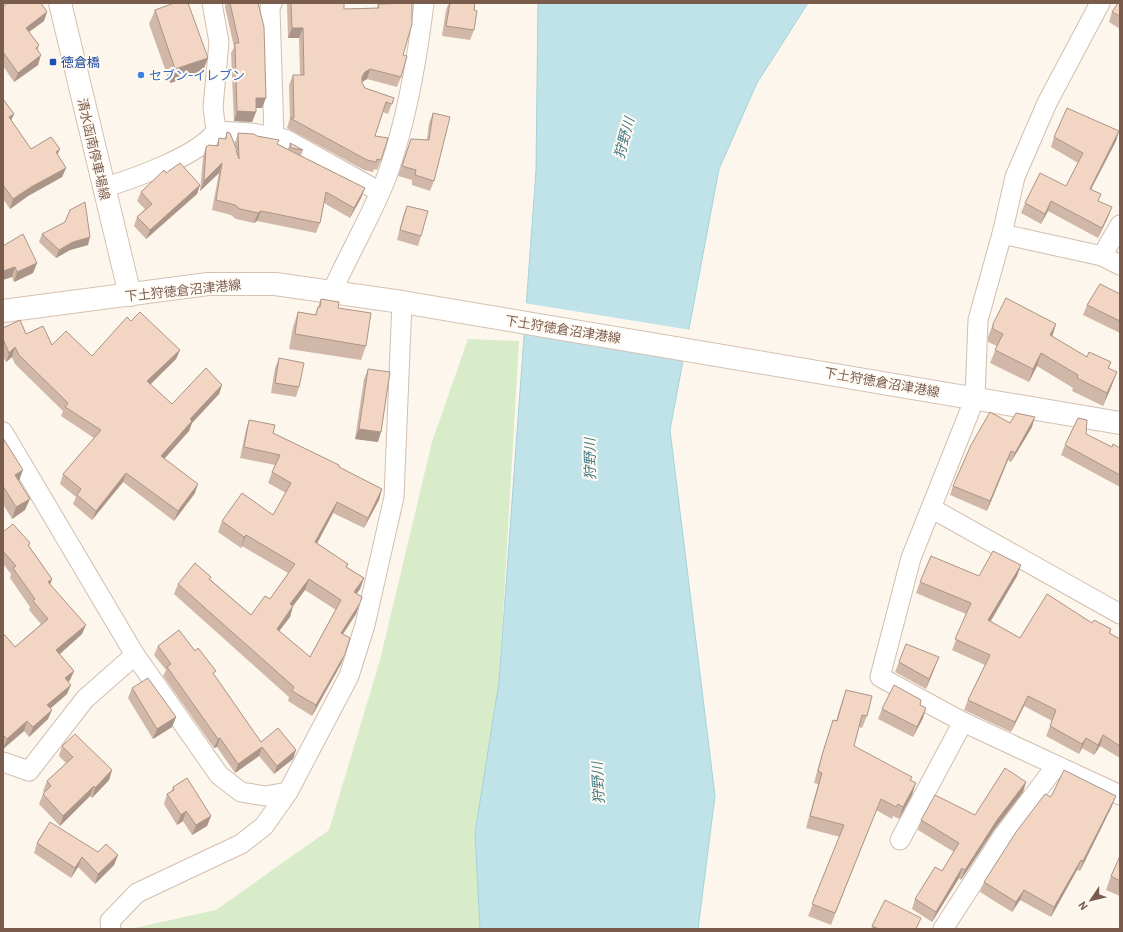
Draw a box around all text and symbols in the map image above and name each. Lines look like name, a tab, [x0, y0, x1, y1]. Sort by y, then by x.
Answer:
place label: 徳倉橋	[61, 54, 100, 70]
marker: 徳倉橋	[48, 57, 58, 67]
place label: セブン-イレブン	[149, 67, 245, 83]
marker: セブン-イレブン	[136, 70, 146, 80]
street label: 清水函南停車場線	[75, 97, 113, 201]
water label: 狩野川	[610, 113, 638, 160]
street label: 下土狩徳倉沼津港線	[124, 276, 242, 304]
street label: 下土狩徳倉沼津港線	[504, 312, 622, 346]
street label: 下土狩徳倉沼津港線	[823, 364, 941, 400]
water label: 狩野川	[581, 436, 598, 480]
water label: 狩野川	[588, 760, 607, 804]
north arrow	[1071, 880, 1111, 920]
text: N	[1075, 899, 1090, 913]

